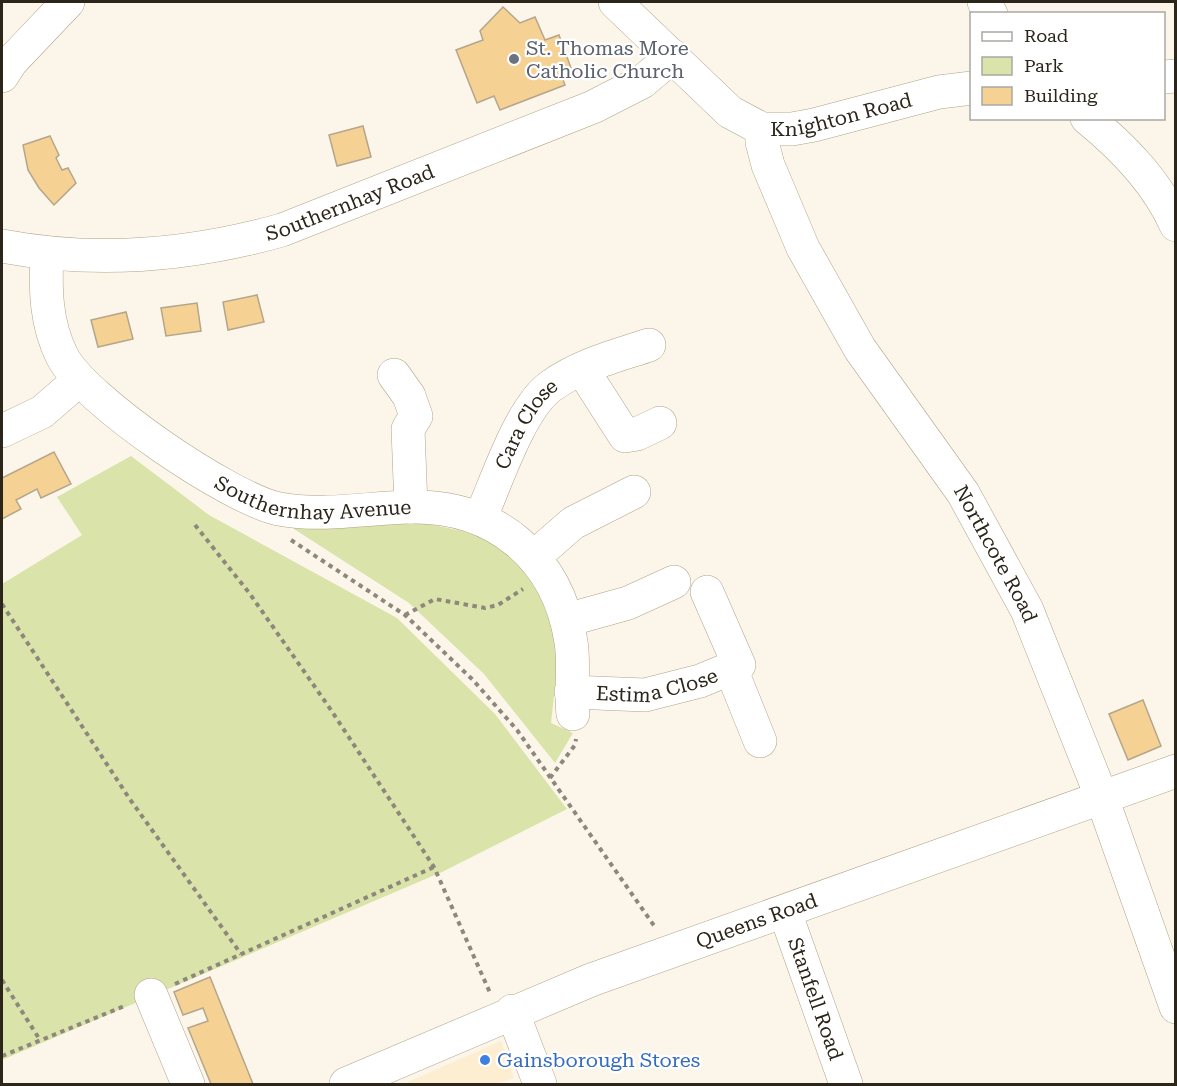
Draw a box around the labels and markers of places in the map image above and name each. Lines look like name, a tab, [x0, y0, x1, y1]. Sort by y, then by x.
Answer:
place label: St. Thomas More Catholic Church	[526, 36, 689, 83]
marker: St. Thomas More Catholic Church	[507, 52, 521, 66]
place label: Gainsborough Stores	[497, 1048, 700, 1072]
marker: Gainsborough Stores	[478, 1053, 492, 1067]

